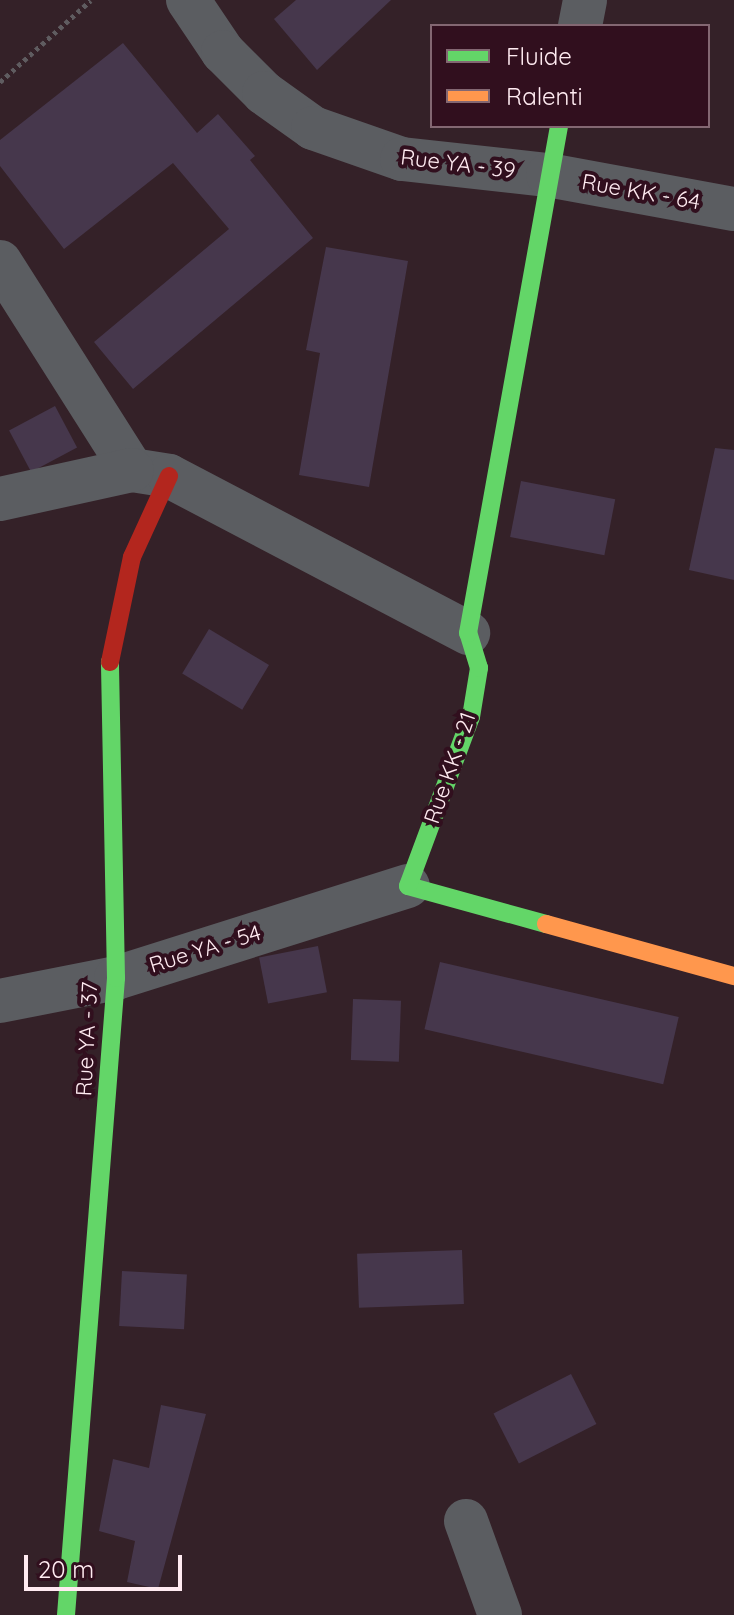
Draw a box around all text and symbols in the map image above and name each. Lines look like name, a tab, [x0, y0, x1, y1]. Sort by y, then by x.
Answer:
legend	[430, 24, 710, 128]
text: Fluide	[506, 41, 572, 71]
text: Ralenti	[506, 81, 583, 111]
street label: Rue YA - 39	[399, 144, 517, 184]
street label: Rue KK - 64	[580, 169, 702, 215]
street label: Rue KK - 21	[419, 709, 481, 827]
street label: Rue YA - 54	[146, 920, 264, 978]
street label: Rue YA - 37	[71, 981, 103, 1097]
scale bar	[28, 1539, 186, 1589]
text: 20 m	[38, 1554, 94, 1584]

